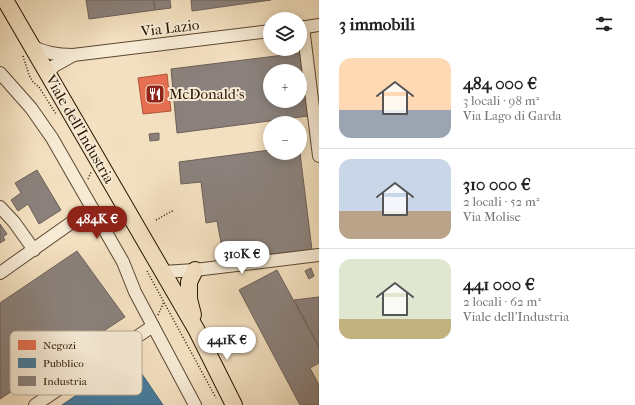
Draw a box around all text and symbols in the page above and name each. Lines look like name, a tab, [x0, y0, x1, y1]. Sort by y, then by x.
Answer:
map controls	[263, 12, 307, 160]
button: layers	[263, 12, 307, 56]
icon: filters	[593, 13, 615, 35]
text: 3 immobili	[339, 14, 415, 34]
street label: Via Lazio	[139, 15, 201, 41]
button: +	[263, 64, 307, 108]
street label: Viale dell'Industria	[41, 71, 119, 187]
text: 484 000 €	[463, 73, 537, 93]
icon: home	[371, 74, 419, 122]
restaurant icon: McDonald's	[144, 83, 166, 105]
place label: McDonald's	[169, 85, 245, 103]
text: 3 locali · 98 m²	[463, 93, 539, 108]
text: Via Lago di Garda	[463, 108, 562, 123]
button: −	[263, 116, 307, 160]
text: 310 000 €	[463, 174, 531, 194]
icon: home	[371, 175, 419, 223]
text: 2 locali · 52 m²	[463, 194, 540, 209]
pin: 484K €	[64, 206, 130, 240]
text: Via Molise	[463, 209, 521, 224]
text: 484K €	[76, 211, 118, 226]
pin: 310K €	[209, 241, 275, 275]
text: 310K €	[223, 246, 261, 261]
text: 441 000 €	[463, 274, 535, 294]
icon: home	[371, 275, 419, 323]
text: 2 locali · 62 m²	[463, 294, 541, 309]
text: Viale dell'Industria	[463, 309, 569, 324]
pin: 441K €	[194, 327, 260, 361]
legend	[10, 331, 142, 395]
text: 441K €	[207, 332, 247, 347]
text: Negozi	[43, 339, 77, 352]
text: Pubblico	[43, 357, 84, 370]
text: Industria	[43, 375, 88, 388]

